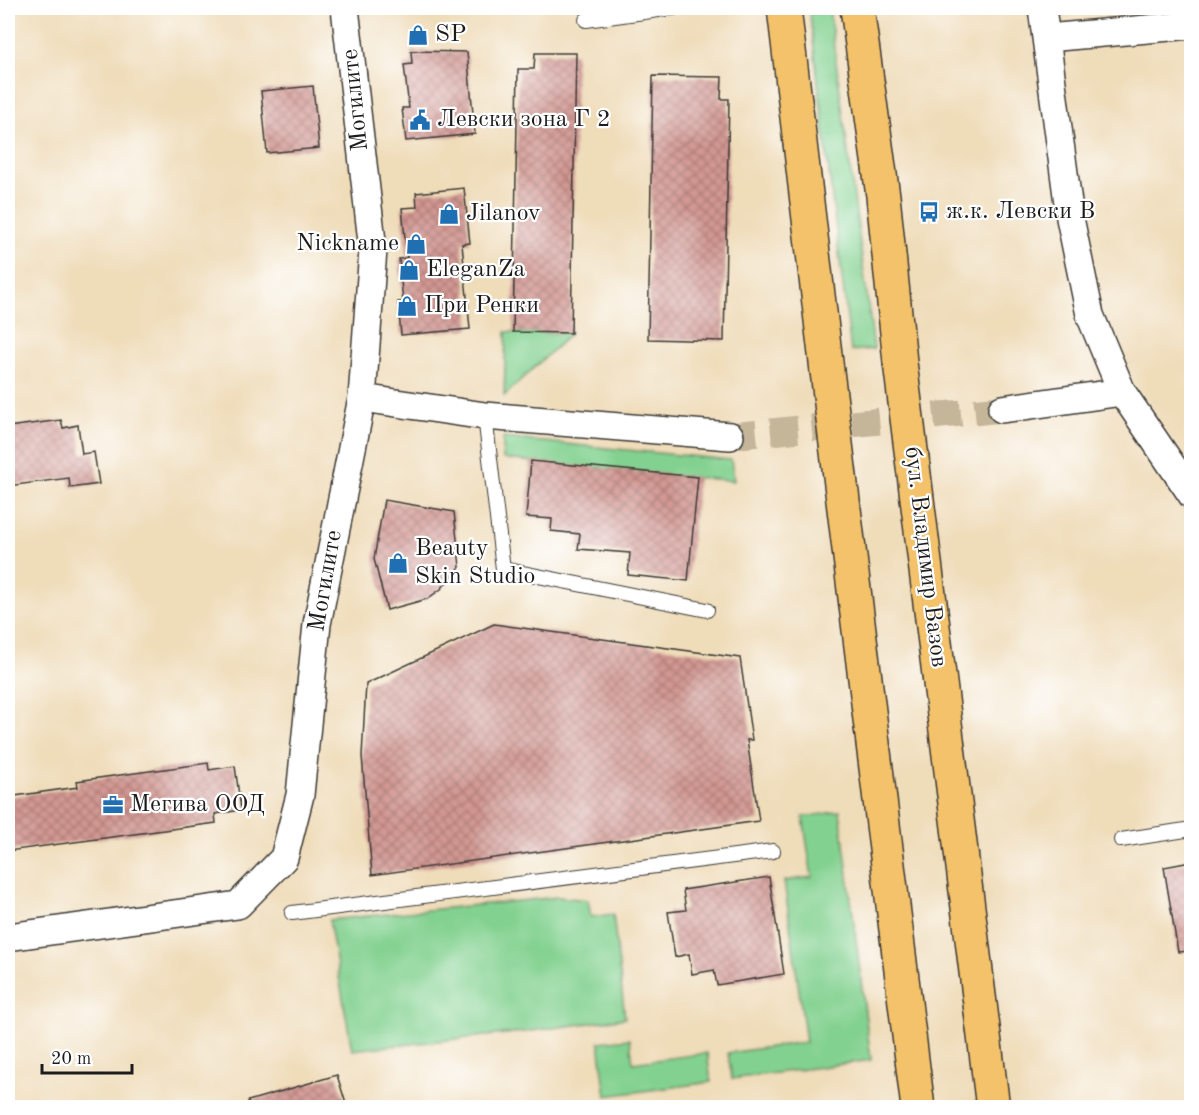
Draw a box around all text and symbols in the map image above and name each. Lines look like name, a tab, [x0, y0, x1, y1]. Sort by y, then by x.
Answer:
shop icon: SP	[406, 23, 430, 47]
place label: SP	[435, 23, 466, 47]
street label: Могилите	[339, 48, 373, 152]
public building icon: Левски зона Г 2	[408, 108, 432, 132]
place label: Левски зона Г 2	[437, 108, 611, 132]
bus stop icon: ж.к. Левски В	[917, 200, 941, 224]
place label: ж.к. Левски В	[946, 200, 1095, 224]
shop icon: Jilanov	[437, 202, 461, 226]
place label: Jilanov	[466, 202, 541, 226]
place label: Nickname	[296, 232, 399, 256]
shop icon: Nickname	[404, 232, 428, 256]
shop icon: EleganZa	[397, 258, 421, 282]
place label: EleganZa	[426, 258, 526, 282]
shop icon: При Ренки	[395, 294, 419, 318]
place label: При Ренки	[424, 294, 539, 318]
street label: бул. Владимир Вазов	[900, 445, 950, 669]
street label: Могилите	[305, 528, 347, 634]
place label: Beauty Skin Studio	[415, 537, 536, 589]
shop icon: Beauty Skin Studio	[386, 551, 410, 575]
office icon: Мегива ООД	[101, 793, 125, 817]
place label: Мегива ООД	[130, 793, 265, 817]
scale bar	[42, 1037, 132, 1075]
text: 20 m	[51, 1050, 91, 1068]

